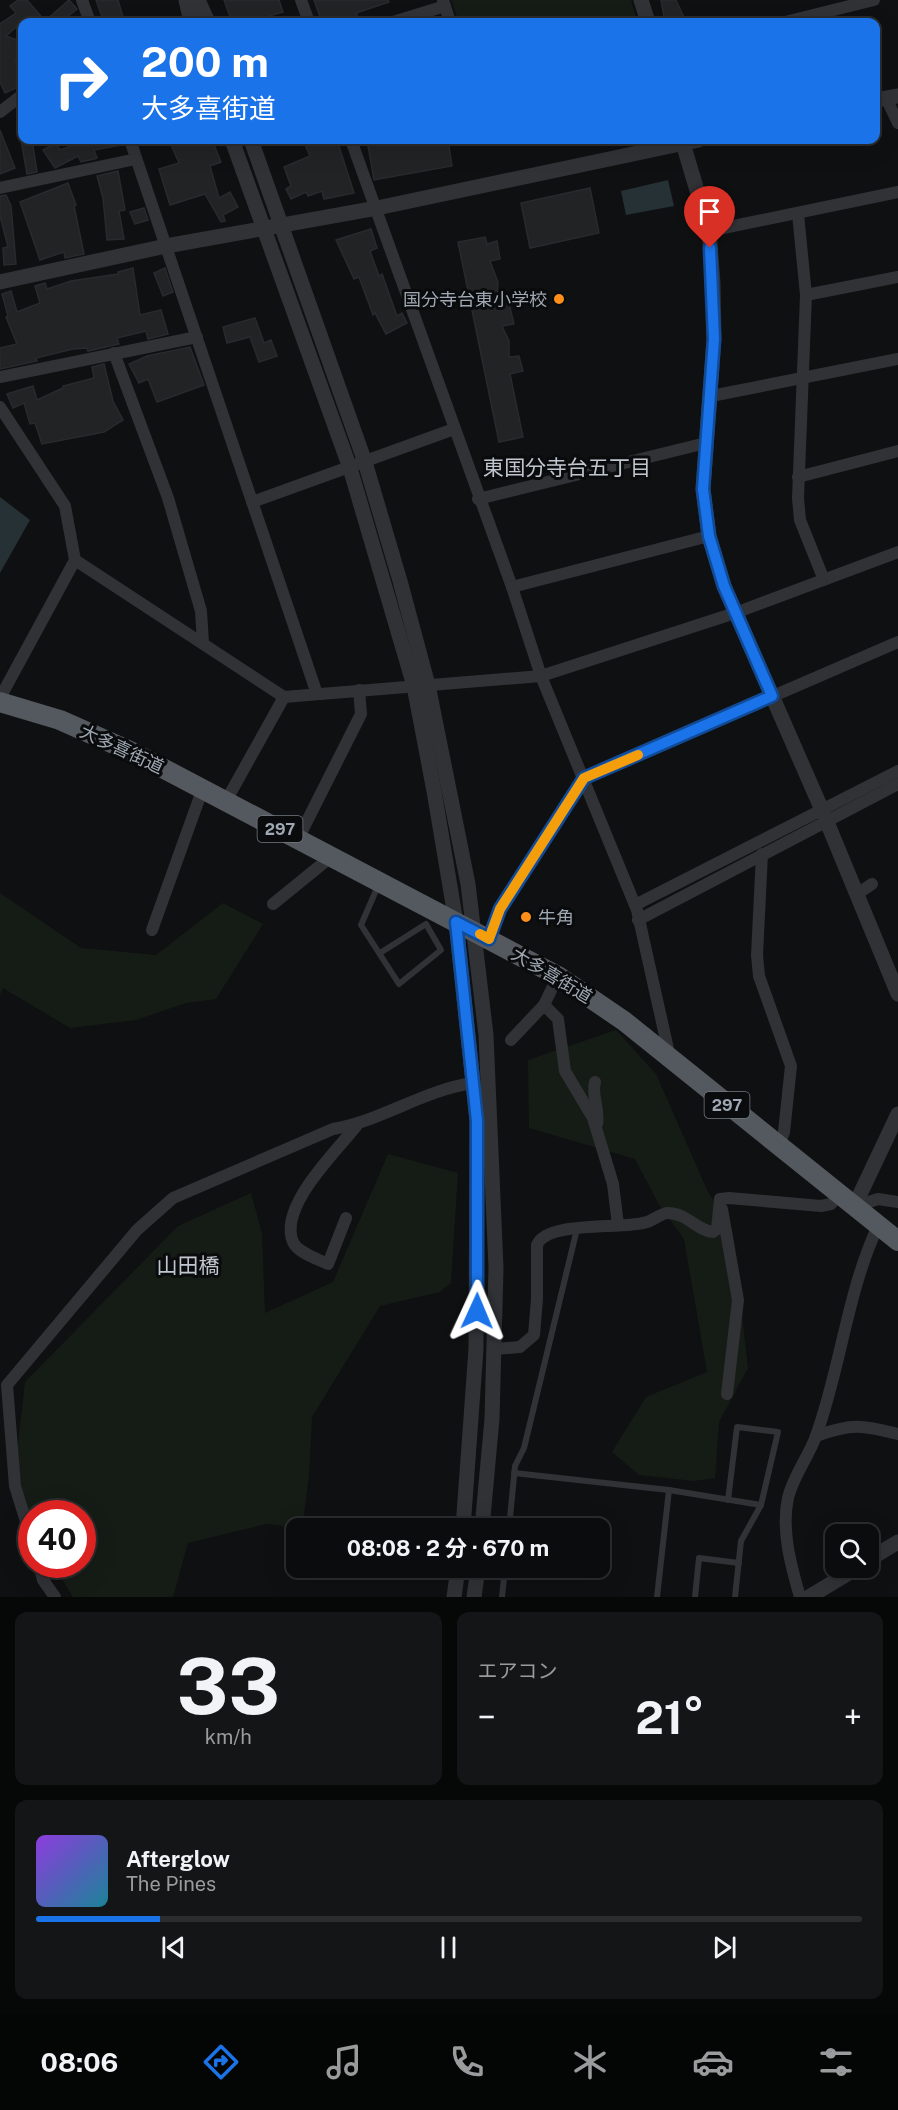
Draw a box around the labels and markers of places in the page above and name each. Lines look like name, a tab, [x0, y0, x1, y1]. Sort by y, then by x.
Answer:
pin	[684, 186, 735, 248]
place label: 国分寺台東小学校	[403, 289, 547, 310]
marker: 国分寺台東小学校	[552, 292, 566, 306]
place label: 牛角	[538, 907, 574, 928]
marker: 牛角	[519, 910, 533, 924]

